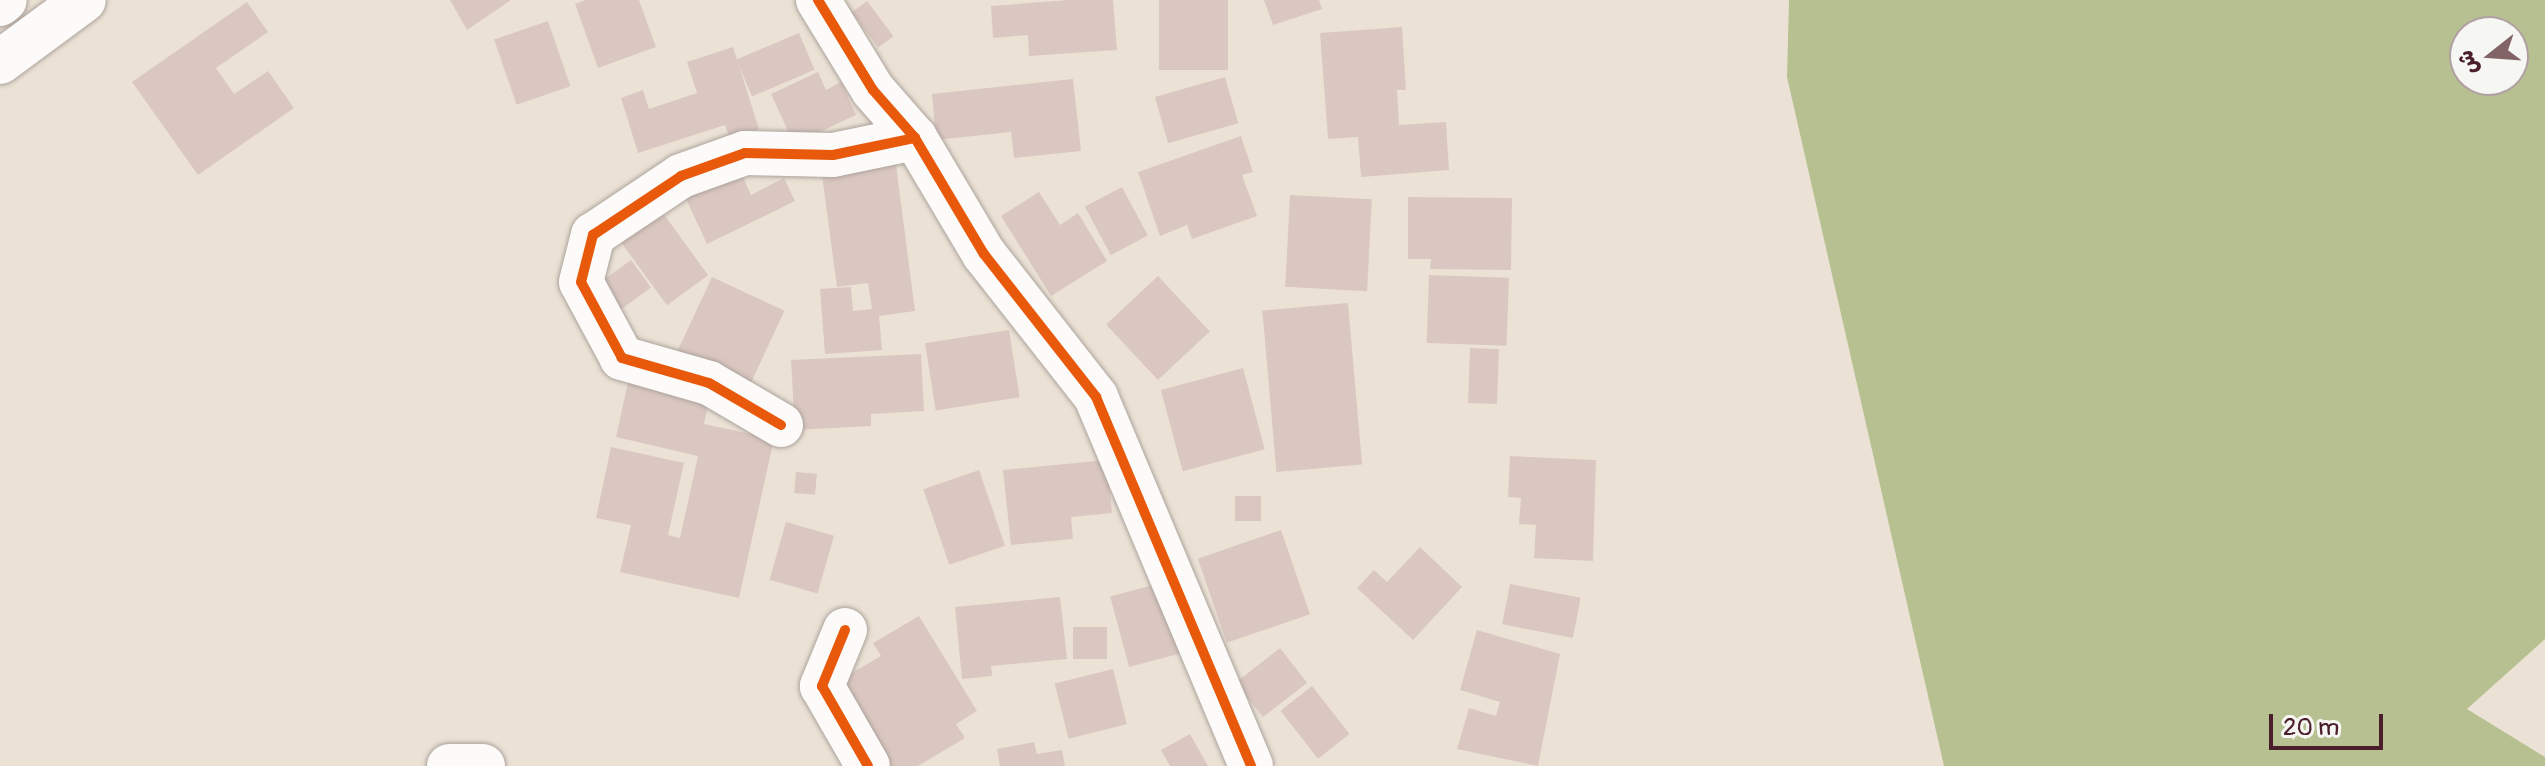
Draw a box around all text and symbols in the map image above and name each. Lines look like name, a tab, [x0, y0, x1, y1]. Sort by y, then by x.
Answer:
north arrow	[2449, 16, 2529, 96]
text: ش	[2451, 47, 2485, 78]
scale bar	[2273, 698, 2387, 748]
text: 20 m	[2283, 713, 2339, 742]

